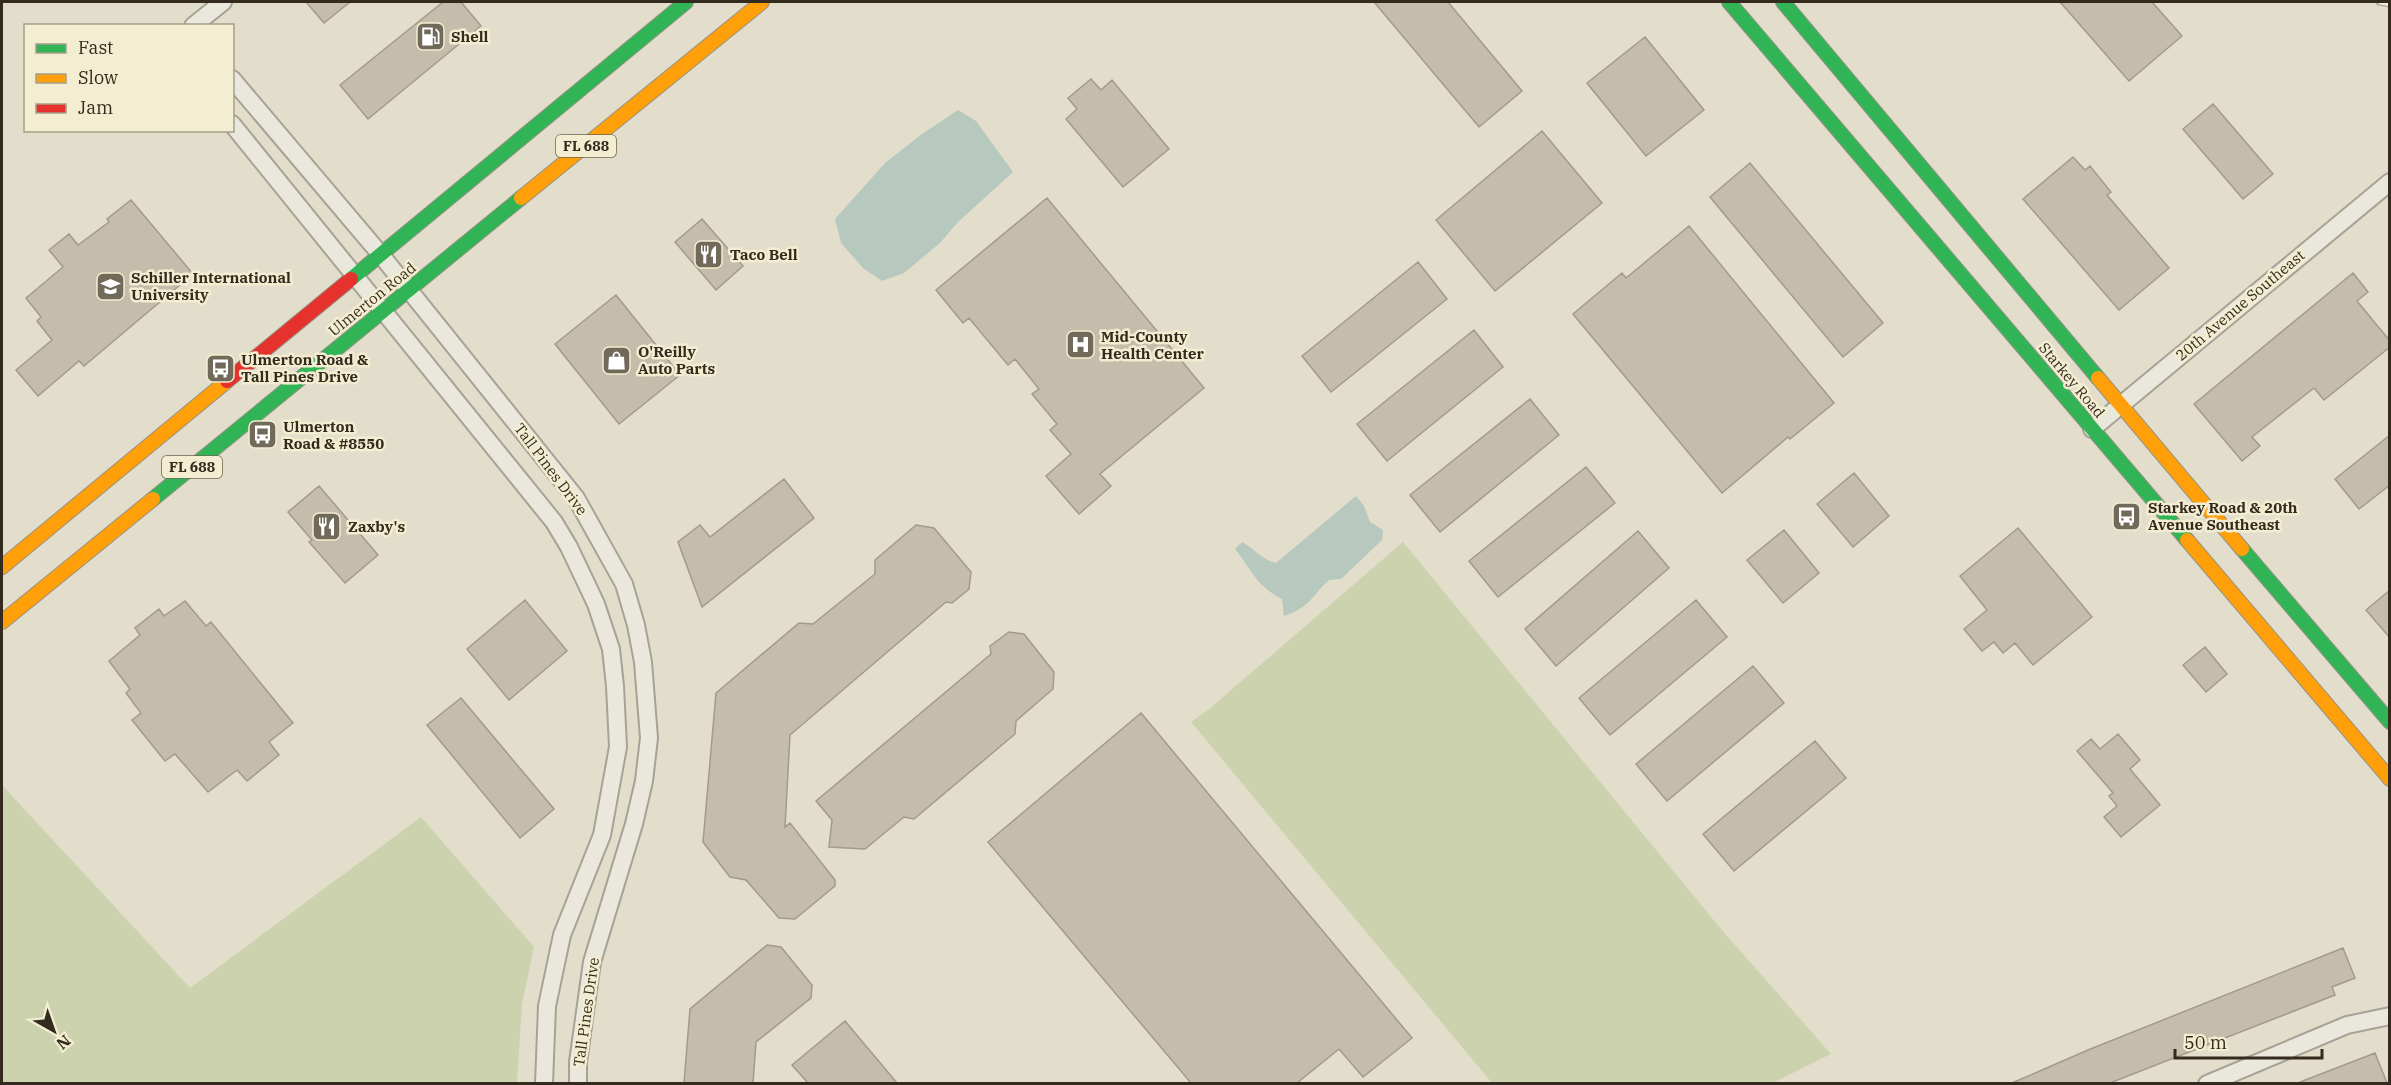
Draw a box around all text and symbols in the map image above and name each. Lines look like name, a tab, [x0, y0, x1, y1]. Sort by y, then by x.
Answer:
fuel station icon: Shell	[414, 20, 446, 52]
legend	[24, 24, 234, 132]
place label: Shell	[451, 27, 489, 46]
text: Fast	[78, 36, 113, 59]
text: Slow	[78, 66, 118, 89]
text: Jam	[78, 96, 113, 119]
road number: FL 688	[556, 135, 616, 157]
restaurant icon: Taco Bell	[693, 238, 725, 270]
place label: Taco Bell	[730, 245, 798, 264]
street label: 20th Avenue Southeast	[2172, 246, 2308, 364]
street label: Ulmerton Road	[324, 258, 420, 340]
place label: Schiller International University	[131, 268, 291, 304]
school or university icon: Schiller International University	[94, 270, 126, 302]
place label: Mid-County Health Center	[1101, 327, 1204, 363]
hospital icon: Mid-County Health Center	[1064, 329, 1096, 361]
street label: Starkey Road	[2035, 338, 2109, 422]
place label: O'Reilly Auto Parts	[638, 342, 715, 378]
shop icon: O'Reilly Auto Parts	[601, 344, 633, 376]
place label: Ulmerton Road & Tall Pines Drive	[241, 350, 368, 386]
bus stop icon: Ulmerton Road & Tall Pines Drive	[204, 352, 236, 384]
place label: Ulmerton Road & #8550	[283, 417, 384, 453]
bus stop icon: Ulmerton Road & #8550	[246, 419, 278, 451]
street label: Tall Pines Drive	[510, 419, 592, 519]
road number: FL 688	[162, 456, 222, 478]
place label: Starkey Road & 20th Avenue Southeast	[2148, 498, 2298, 534]
bus stop icon: Starkey Road & 20th Avenue Southeast	[2111, 500, 2143, 532]
restaurant icon: Zaxby's	[311, 510, 343, 542]
place label: Zaxby's	[348, 517, 405, 536]
street label: Tall Pines Drive	[569, 956, 603, 1068]
north arrow	[24, 1001, 84, 1061]
scale bar	[2175, 1022, 2322, 1060]
text: N	[52, 1031, 75, 1054]
text: 50 m	[2184, 1031, 2227, 1054]

